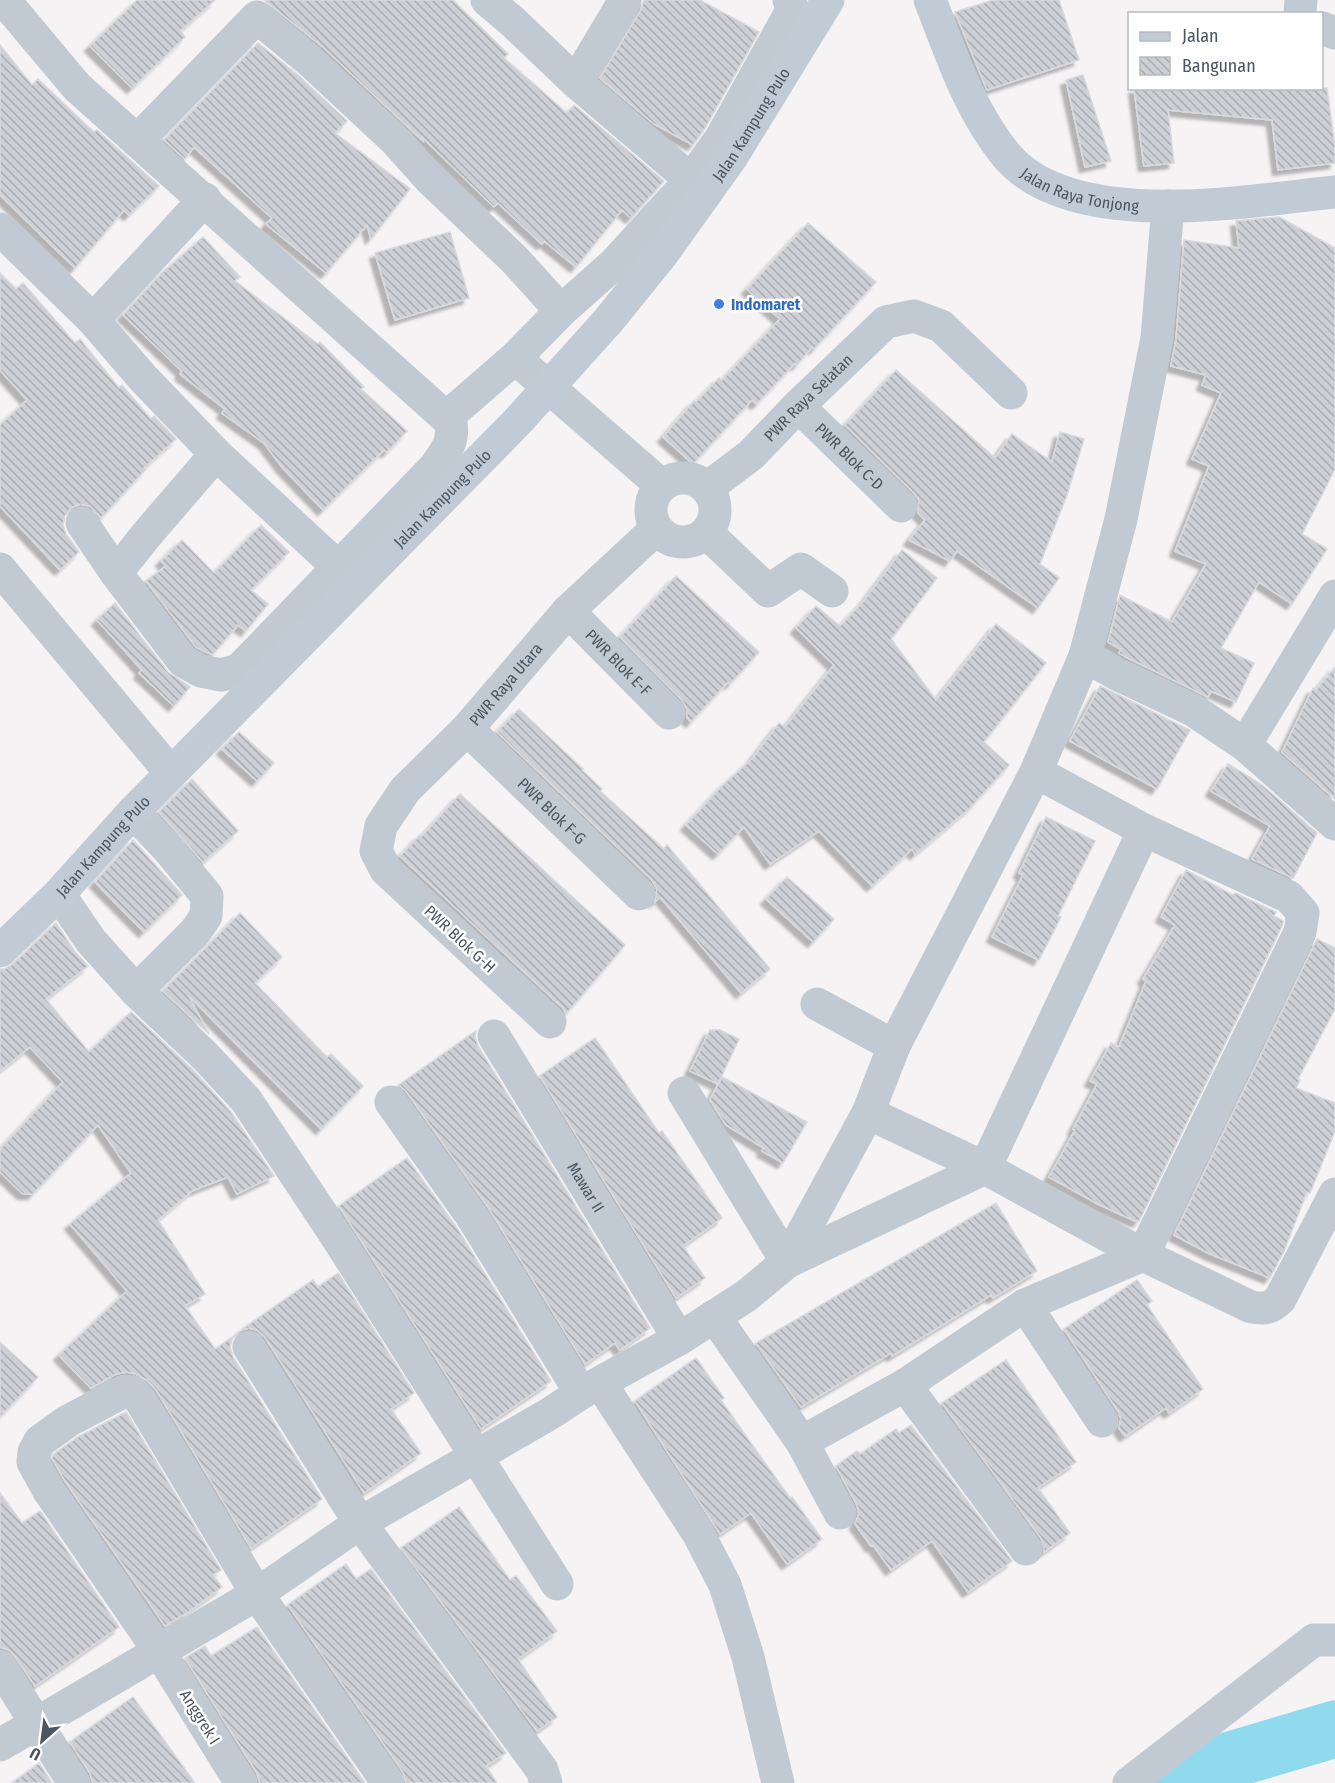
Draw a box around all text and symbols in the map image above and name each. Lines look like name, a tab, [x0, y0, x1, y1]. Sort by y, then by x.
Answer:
legend	[1128, 12, 1323, 90]
text: Jalan	[1182, 25, 1219, 47]
text: Bangunan	[1182, 55, 1256, 77]
street label: Jalan Kampung Pulo	[708, 64, 794, 185]
street label: Jalan Raya Tonjong	[1017, 163, 1140, 215]
place label: Indomaret	[731, 295, 801, 314]
marker: Indomaret	[712, 297, 726, 311]
street label: PWR Raya Selatan	[760, 350, 856, 445]
street label: PWR Blok C-D	[812, 419, 888, 493]
street label: Jalan Kampung Pulo	[390, 445, 495, 551]
street label: PWR Blok E-F	[582, 625, 655, 699]
street label: PWR Raya Utara	[465, 639, 546, 729]
street label: PWR Blok F-G	[514, 774, 590, 848]
street label: Jalan Kampung Pulo	[52, 791, 154, 901]
street label: PWR Blok G-H	[421, 901, 499, 977]
street label: Mawar II	[564, 1159, 609, 1216]
street label: Anggrek I	[176, 1686, 224, 1748]
north arrow	[12, 1711, 72, 1771]
text: U	[27, 1743, 44, 1764]

